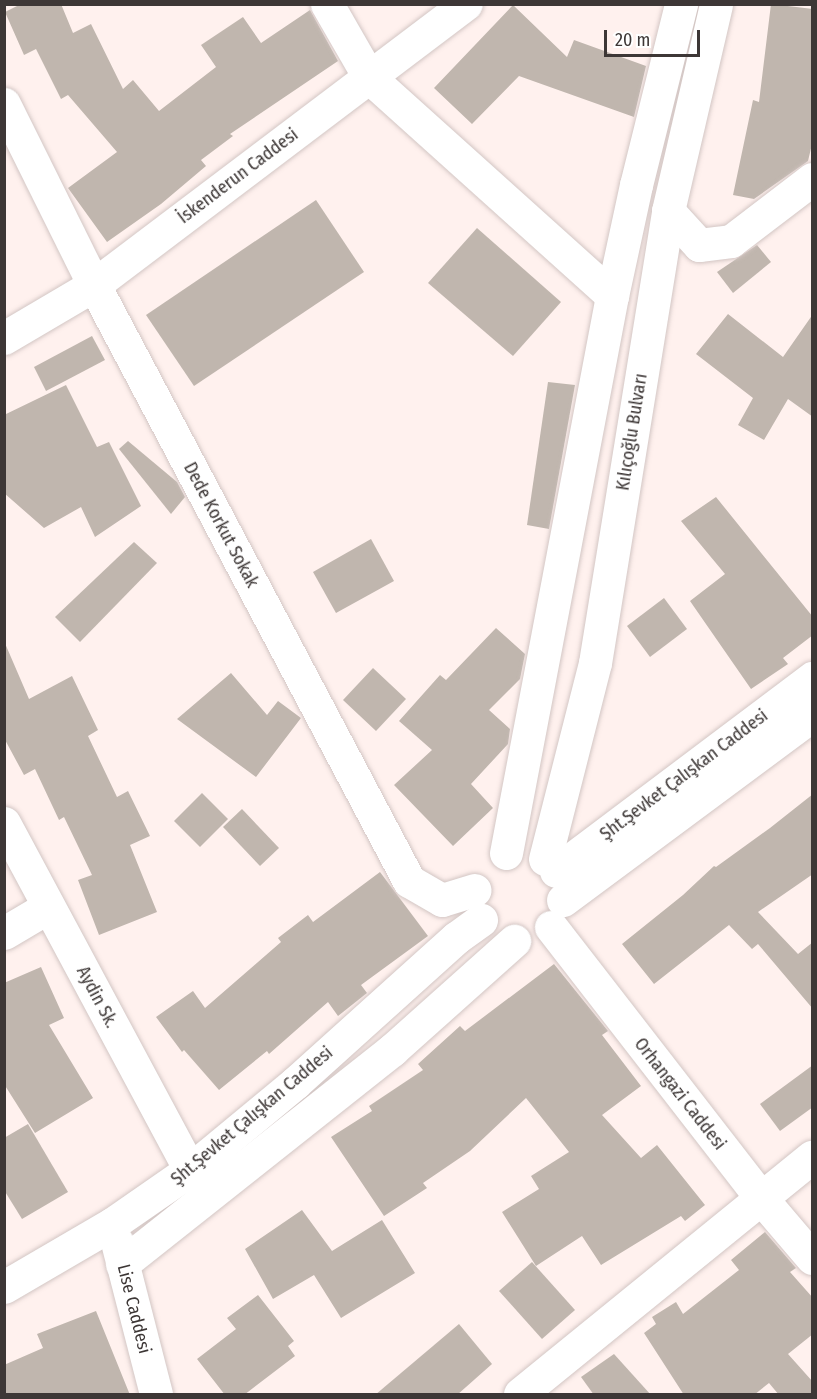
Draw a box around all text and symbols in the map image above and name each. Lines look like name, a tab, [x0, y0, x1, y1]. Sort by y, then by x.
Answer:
scale bar	[607, 18, 703, 56]
text: 20 m	[615, 29, 650, 51]
street label: İskenderun Caddesi	[174, 124, 302, 228]
street label: Kılıçoğlu Bulvarı	[612, 372, 652, 492]
street label: Dede Korkut Sokak	[179, 459, 263, 591]
street label: Şht.Şevket Çalışkan Caddesi	[596, 705, 772, 845]
street label: Aydin Sk.	[72, 963, 122, 1031]
street label: Orhangazi Caddesi	[630, 1034, 730, 1154]
street label: Şht.Şevket Çalışkan Caddesi	[167, 1042, 337, 1190]
street label: Lise Caddesi	[112, 1262, 156, 1356]

